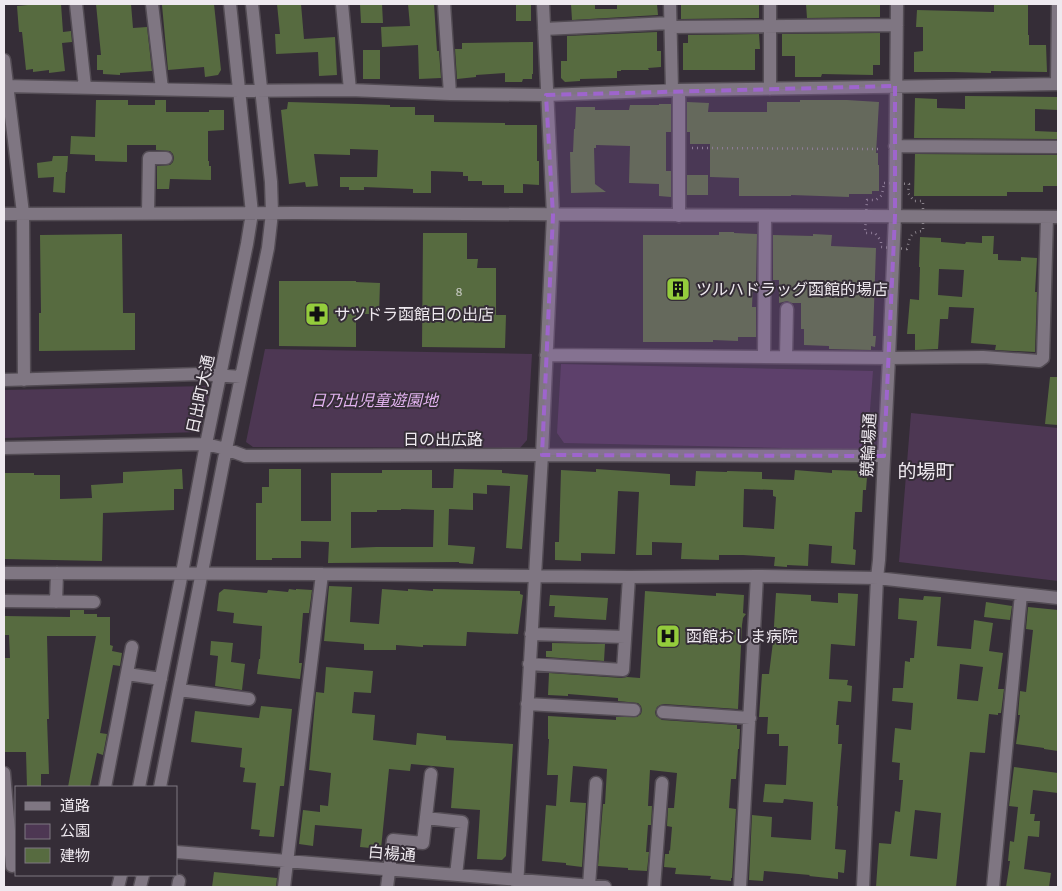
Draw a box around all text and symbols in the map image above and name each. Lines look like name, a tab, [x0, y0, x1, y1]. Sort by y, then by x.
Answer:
building icon: ツルハドラッグ函館的場店	[665, 276, 691, 302]
place label: ツルハドラッグ函館的場店	[696, 281, 888, 298]
house number: 8	[455, 283, 463, 299]
pharmacy icon: サツドラ函館日の出店	[304, 301, 330, 327]
place label: サツドラ函館日の出店	[334, 306, 494, 323]
street label: 日出町大通	[184, 353, 217, 435]
park label: 日乃出児童遊園地	[310, 392, 440, 409]
street label: 競輪場通	[858, 413, 879, 477]
street label: 日の出広路	[403, 431, 483, 448]
district label: 的場町	[897, 461, 955, 482]
hospital icon: 函館おしま病院	[655, 623, 681, 649]
place label: 函館おしま病院	[686, 628, 798, 645]
legend	[15, 786, 178, 876]
text: 道路	[60, 798, 90, 814]
text: 公園	[60, 823, 90, 839]
street label: 白楊通	[367, 843, 417, 864]
text: 建物	[60, 848, 90, 864]

